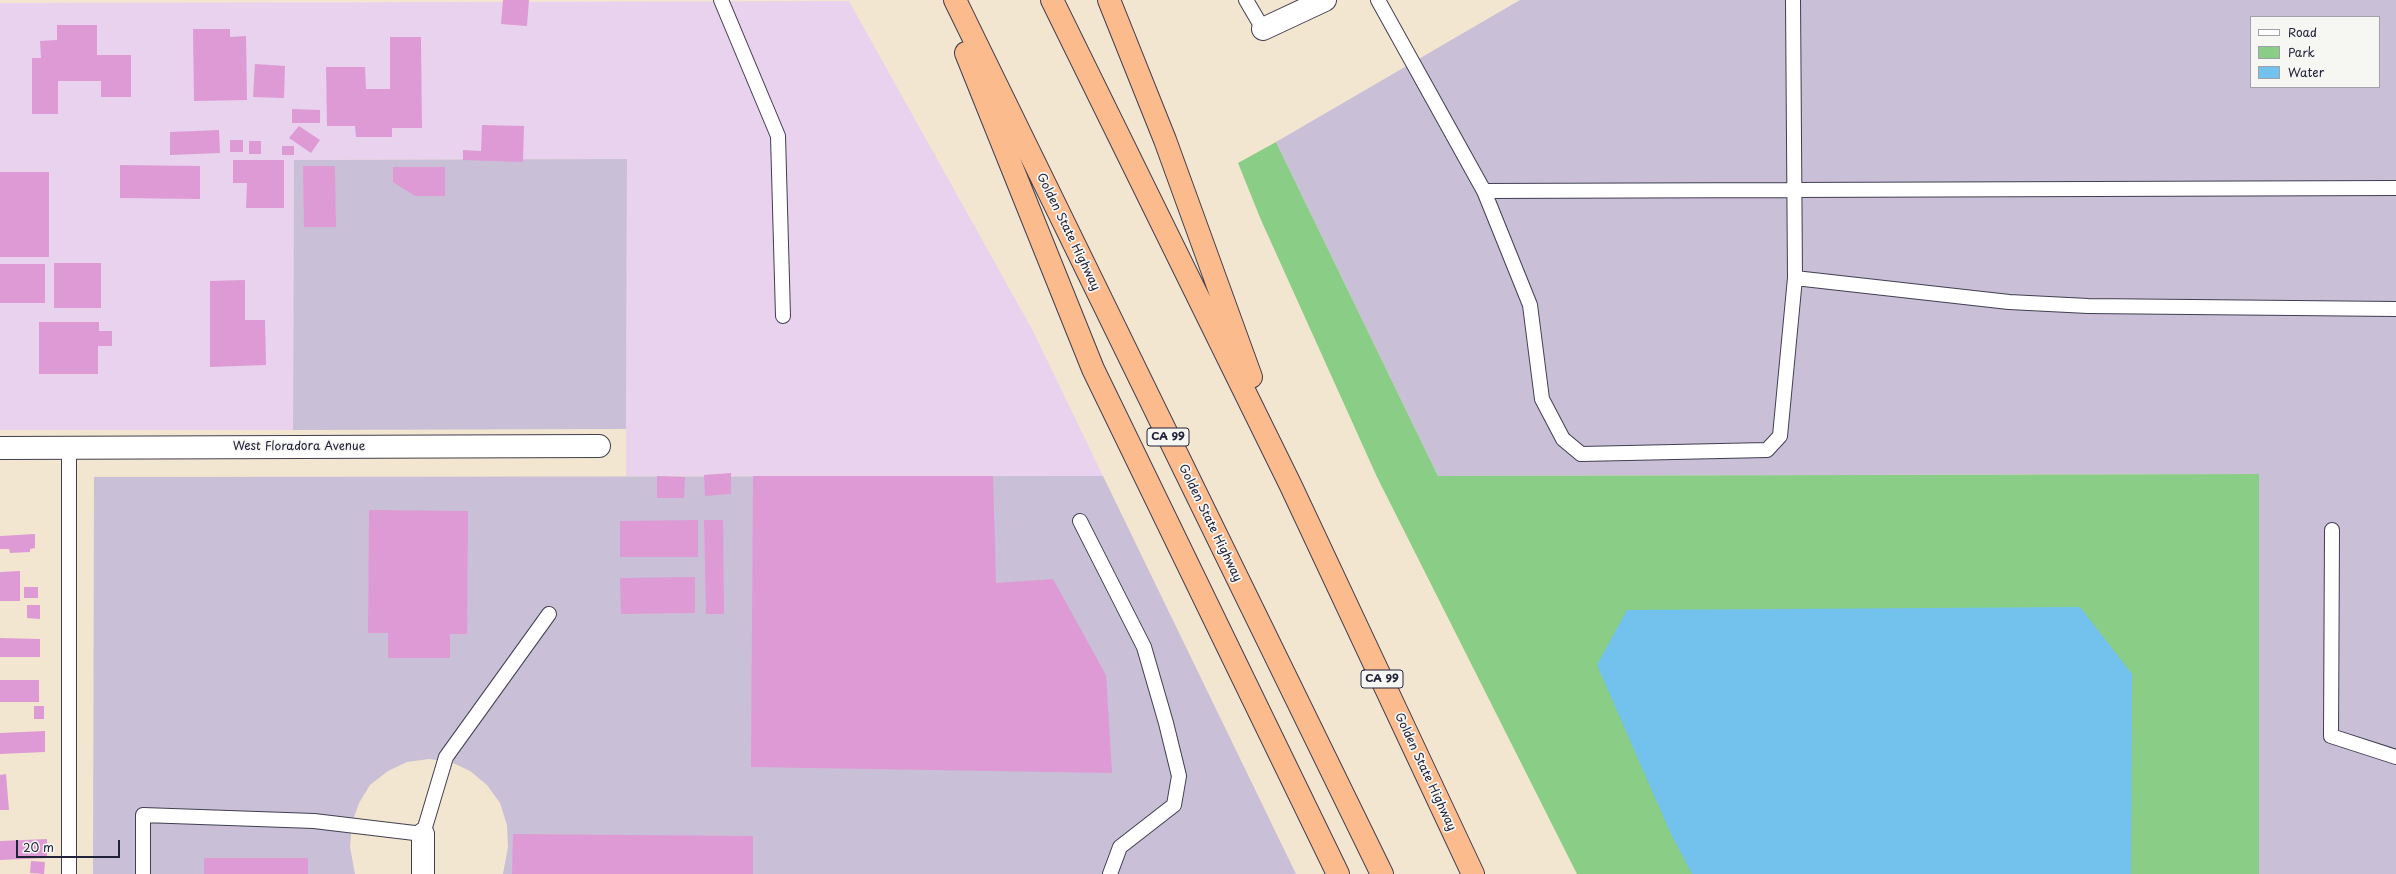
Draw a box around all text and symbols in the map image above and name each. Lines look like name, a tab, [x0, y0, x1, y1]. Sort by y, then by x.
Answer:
legend	[2250, 16, 2380, 88]
text: Road	[2288, 23, 2317, 41]
text: Park	[2288, 43, 2315, 61]
text: Water	[2288, 63, 2324, 81]
street label: Golden State Highway	[1033, 171, 1103, 293]
road number: CA 99	[1147, 428, 1189, 446]
street label: West Floradora Avenue	[233, 440, 365, 454]
street label: Golden State Highway	[1175, 462, 1245, 584]
road number: CA 99	[1361, 670, 1403, 688]
street label: Golden State Highway	[1391, 711, 1459, 833]
scale bar	[18, 832, 122, 858]
text: 20 m	[23, 838, 54, 856]

